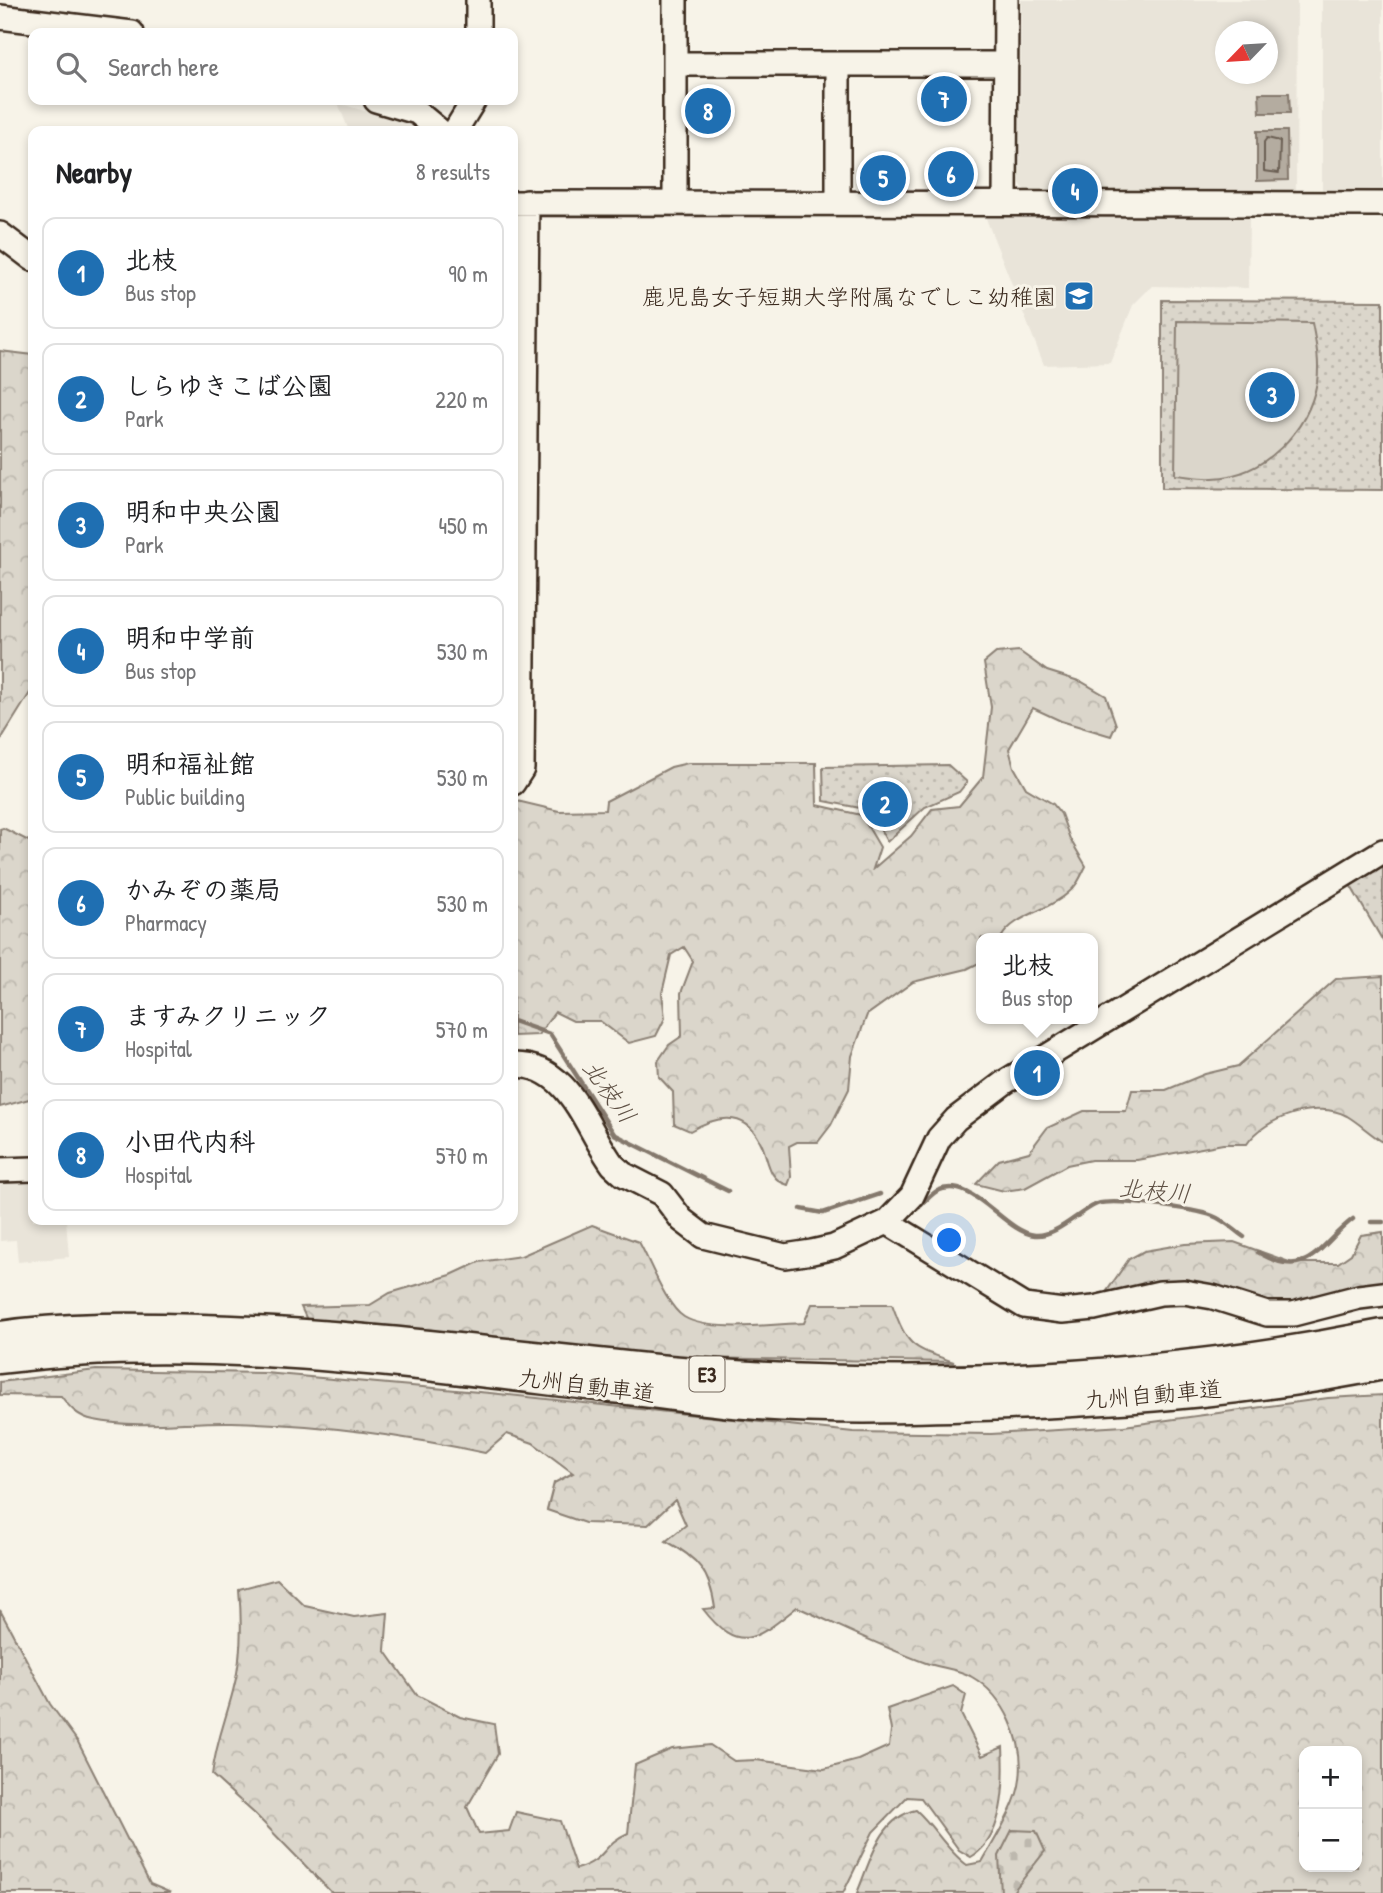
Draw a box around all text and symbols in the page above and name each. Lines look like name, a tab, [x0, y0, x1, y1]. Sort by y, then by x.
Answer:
north arrow	[1215, 21, 1278, 84]
search box	[28, 28, 518, 105]
icon: search	[52, 48, 90, 86]
text: Search here	[108, 49, 219, 84]
pin: 7	[921, 73, 967, 125]
pin: 8	[685, 85, 731, 137]
pin: 6	[928, 148, 974, 200]
text: Nearby	[56, 152, 132, 192]
pin: 5	[860, 152, 906, 204]
text: 8 results	[416, 156, 490, 187]
pin: 4	[1052, 165, 1098, 217]
text: 北枝	[125, 242, 177, 277]
text: 1	[77, 258, 85, 289]
text: 90 m	[448, 258, 488, 289]
text: Bus stop	[125, 277, 196, 308]
school or university icon: 鹿児島女子短期大学附属なでしこ幼稚園	[1062, 279, 1096, 313]
place label: 鹿児島女子短期大学附属なでしこ幼稚園	[642, 281, 1056, 312]
text: しらゆきこば公園	[125, 368, 333, 403]
pin: 3	[1249, 369, 1295, 421]
text: 2	[76, 384, 86, 415]
text: 220 m	[435, 384, 488, 415]
text: Park	[125, 403, 163, 434]
text: 明和中央公園	[125, 494, 281, 529]
text: 3	[76, 510, 86, 541]
text: 450 m	[438, 510, 488, 541]
text: Park	[125, 529, 163, 560]
text: 明和中学前	[125, 620, 255, 655]
text: 4	[77, 636, 85, 667]
text: 530 m	[437, 636, 488, 667]
text: Bus stop	[125, 655, 196, 686]
text: 明和福祉館	[125, 746, 255, 781]
text: 5	[76, 762, 86, 793]
text: 530 m	[437, 762, 488, 793]
pin: 2	[862, 778, 908, 830]
text: Public building	[125, 781, 245, 812]
text: かみぞの薬局	[125, 872, 281, 907]
text: 6	[76, 888, 86, 919]
text: 530 m	[437, 888, 488, 919]
text: Pharmacy	[125, 907, 207, 938]
popup	[976, 933, 1098, 1024]
text: 北枝	[1002, 947, 1054, 982]
text: Bus stop	[1002, 982, 1072, 1013]
text: ますみクリニック	[125, 998, 331, 1033]
text: 7	[75, 1014, 87, 1045]
text: 570 m	[436, 1014, 488, 1045]
text: Hospital	[125, 1033, 192, 1064]
pin: 1	[1014, 1047, 1060, 1099]
water label: 北枝川	[576, 1052, 644, 1130]
text: 小田代内科	[125, 1124, 255, 1159]
text: 8	[76, 1140, 86, 1171]
text: 570 m	[436, 1140, 488, 1171]
text: Hospital	[125, 1159, 192, 1190]
water label: 北枝川	[1118, 1171, 1192, 1209]
your location	[932, 1223, 966, 1257]
road number: E3	[690, 1356, 724, 1392]
street label: 九州自動車道	[517, 1361, 657, 1409]
street label: 九州自動車道	[1083, 1373, 1223, 1415]
map controls	[1299, 1746, 1362, 1872]
button: +	[1299, 1746, 1362, 1809]
button: −	[1299, 1809, 1362, 1872]

